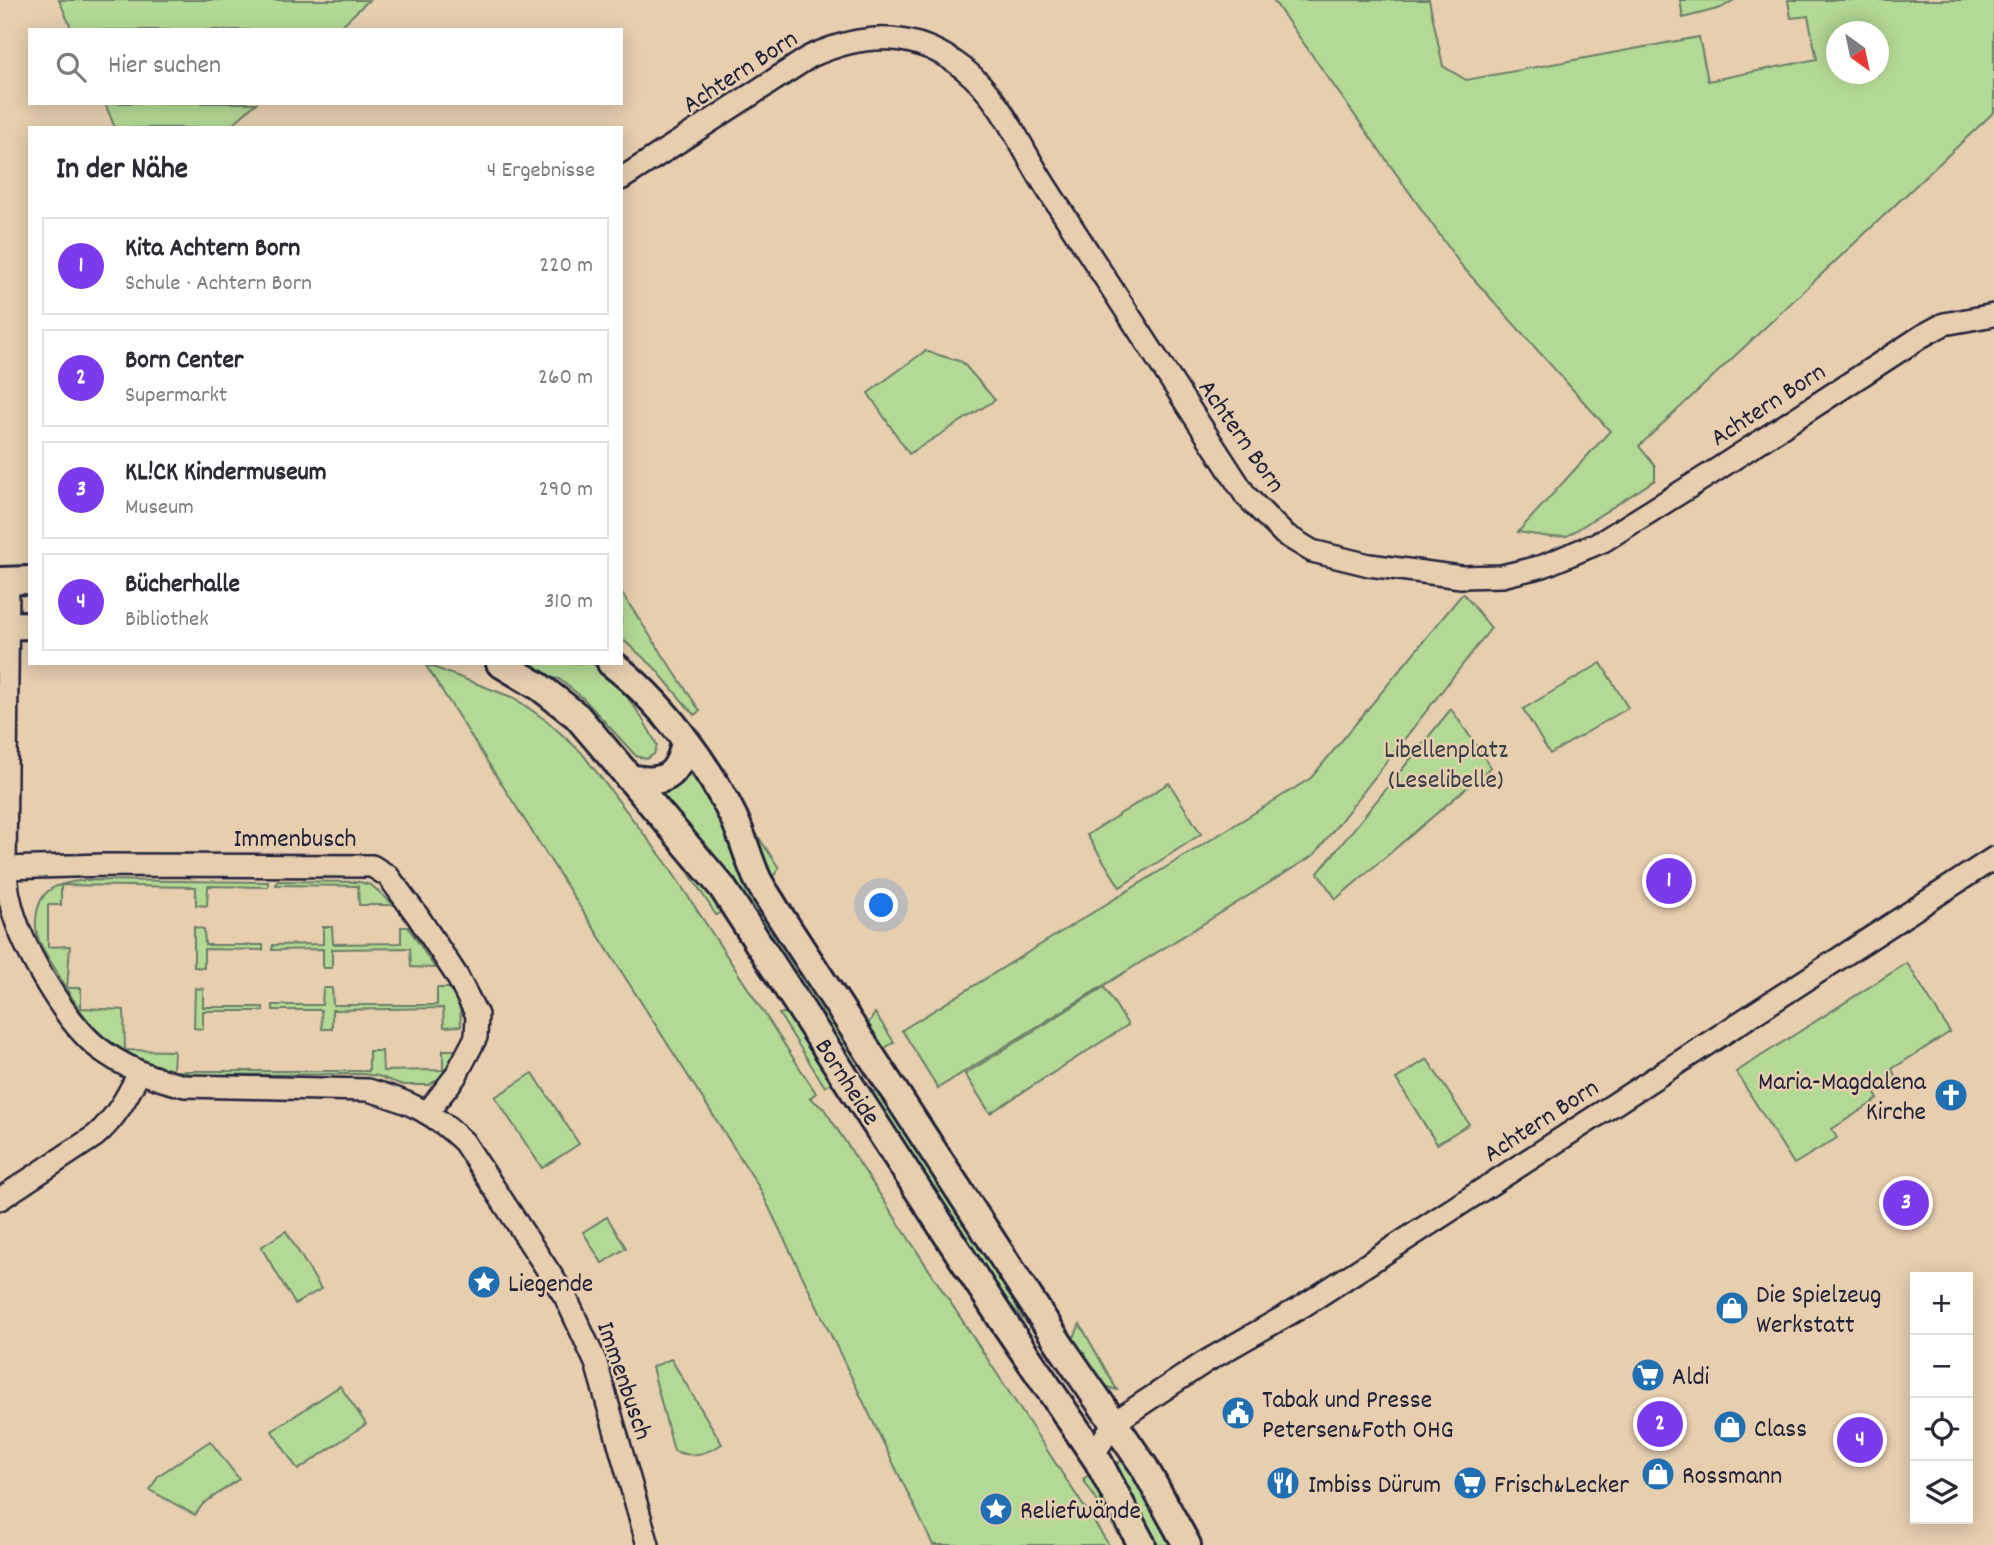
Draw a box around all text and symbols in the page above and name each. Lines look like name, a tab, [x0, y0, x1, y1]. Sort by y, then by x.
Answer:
north arrow	[1826, 21, 1889, 84]
street label: Achtern Born	[676, 22, 806, 124]
search box	[28, 28, 623, 105]
icon: search	[52, 48, 90, 86]
text: Hier suchen	[108, 48, 221, 85]
text: In der Nähe	[56, 150, 188, 193]
text: 4 Ergebnisse	[487, 155, 595, 188]
text: Kita Achtern Born	[125, 231, 300, 268]
text: 1	[78, 250, 84, 283]
text: 220 m	[539, 250, 593, 283]
text: Schule · Achtern Born	[125, 268, 312, 301]
text: Born Center	[125, 343, 243, 380]
street label: Achtern Born	[1704, 355, 1834, 457]
text: 2	[76, 362, 86, 395]
text: 260 m	[538, 362, 593, 395]
street label: Achtern Born	[1187, 373, 1293, 501]
text: Supermarkt	[125, 380, 227, 413]
text: KL!CK Kindermuseum	[125, 455, 327, 492]
text: 3	[76, 474, 86, 507]
text: 290 m	[539, 474, 593, 507]
text: Museum	[125, 492, 194, 525]
text: Bücherhalle	[125, 567, 240, 604]
text: 4	[76, 586, 86, 619]
text: 310 m	[544, 586, 593, 619]
text: Bibliothek	[125, 604, 209, 637]
park label: Libellenplatz (Leselibelle)	[1384, 733, 1508, 800]
street label: Immenbusch	[233, 822, 357, 859]
pin: 1	[1646, 855, 1692, 907]
your location	[864, 888, 898, 922]
street label: Bornheide	[804, 1032, 888, 1134]
place label: Maria-Magdalena Kirche	[1758, 1065, 1927, 1132]
street label: Achtern Born	[1477, 1071, 1607, 1173]
church icon: Maria-Magdalena Kirche	[1932, 1076, 1970, 1114]
pin: 3	[1883, 1177, 1929, 1229]
place icon: Liegende	[465, 1263, 503, 1301]
place label: Liegende	[508, 1267, 593, 1304]
map controls	[1910, 1272, 1973, 1524]
button: +	[1910, 1272, 1973, 1335]
place label: Die Spielzeug Werkstatt	[1756, 1278, 1881, 1345]
shop icon: Die Spielzeug Werkstatt	[1713, 1289, 1751, 1327]
street label: Immenbusch	[585, 1317, 660, 1445]
button: −	[1910, 1335, 1973, 1398]
supermarket icon: Aldi	[1629, 1356, 1667, 1394]
place label: Aldi	[1672, 1360, 1710, 1397]
place label: Tabak und Presse Petersen&Foth OHG	[1262, 1383, 1454, 1450]
public building icon: Tabak und Presse Petersen&Foth OHG	[1219, 1394, 1257, 1432]
pin: 2	[1637, 1398, 1683, 1450]
button: locate	[1910, 1398, 1973, 1461]
shop icon: Class	[1711, 1408, 1749, 1446]
place label: Class	[1754, 1412, 1807, 1449]
pin: 4	[1837, 1414, 1883, 1466]
shop icon: Rossmann	[1639, 1455, 1677, 1493]
place label: Rossmann	[1682, 1459, 1782, 1496]
button: layers	[1910, 1461, 1973, 1524]
restaurant icon: Imbiss Dürum	[1264, 1464, 1302, 1502]
supermarket icon: Frisch&Lecker	[1451, 1464, 1489, 1502]
place label: Imbiss Dürum	[1308, 1468, 1441, 1505]
place label: Frisch&Lecker	[1494, 1468, 1629, 1505]
place icon: Reliefwände	[977, 1490, 1015, 1528]
place label: Reliefwände	[1020, 1494, 1141, 1531]

